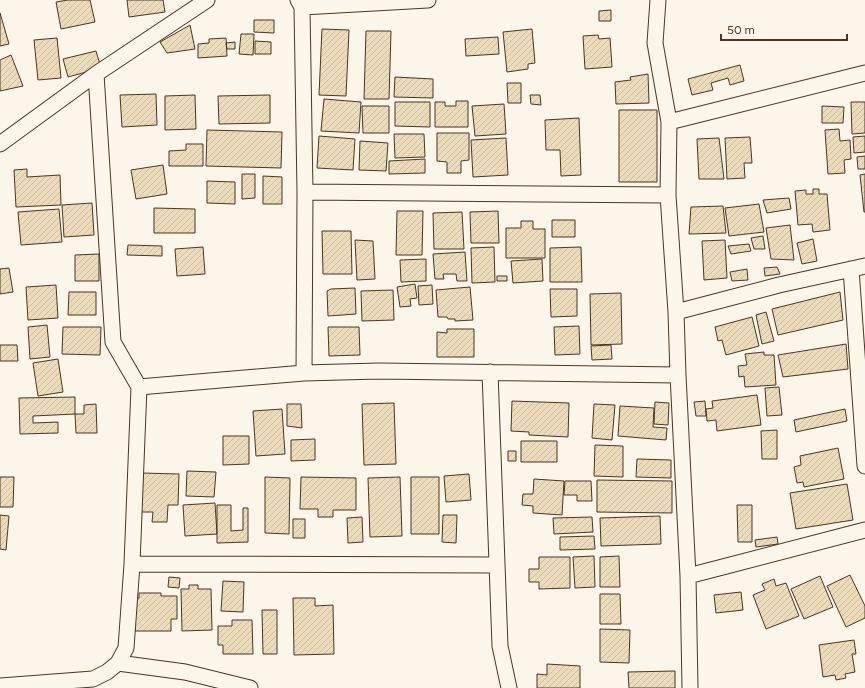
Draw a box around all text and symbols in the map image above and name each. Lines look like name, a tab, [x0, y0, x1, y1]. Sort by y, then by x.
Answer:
scale bar	[721, 16, 847, 42]
text: 50 m	[727, 23, 755, 37]

